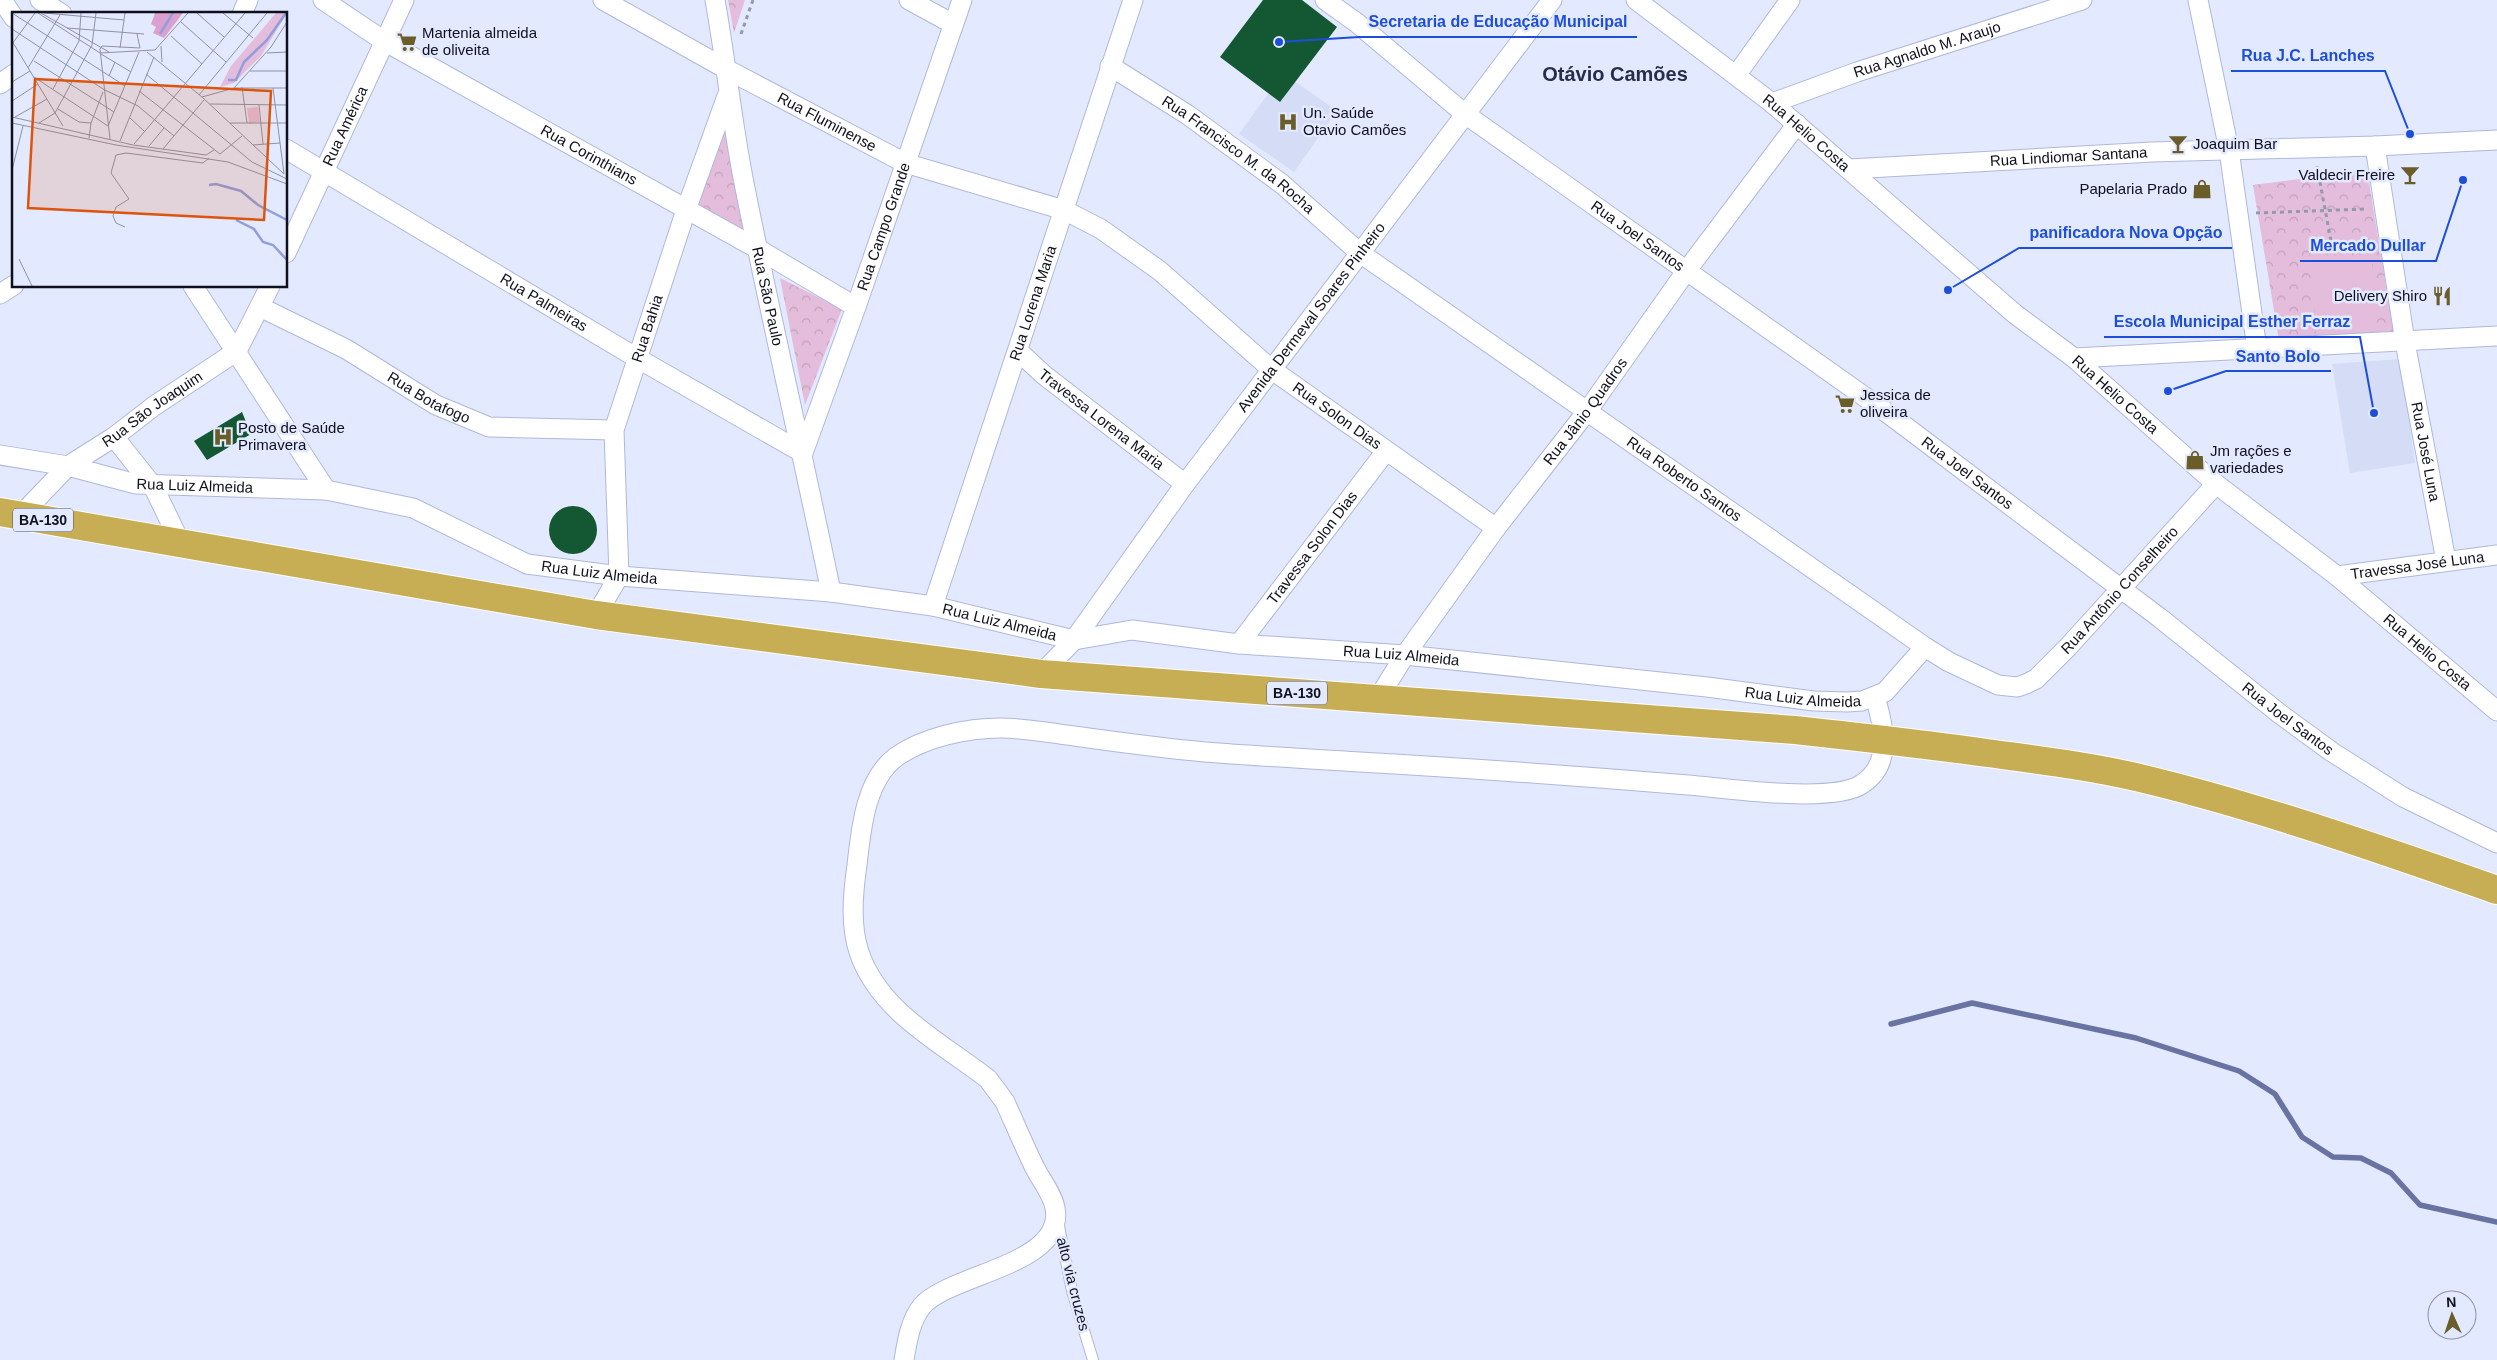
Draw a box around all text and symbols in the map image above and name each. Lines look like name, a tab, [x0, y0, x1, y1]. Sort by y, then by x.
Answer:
callout: Secretaria de Educação Municipal	[1359, 6, 1637, 37]
inset map	[12, 12, 288, 288]
text: Secretaria de Educação Municipal	[1369, 13, 1627, 30]
street label: Rua Agnaldo M. Araujo	[1851, 18, 2003, 81]
place label: Martenia almeida de oliveita	[422, 24, 538, 58]
supermarket icon: Martenia almeida de oliveita	[396, 31, 418, 53]
callout: Rua J.C. Lanches	[2231, 40, 2385, 71]
text: Rua J.C. Lanches	[2241, 47, 2375, 64]
district label: Otávio Camões	[1542, 63, 1688, 85]
street label: Rua América	[319, 83, 371, 168]
street label: Rua Fluminense	[775, 89, 879, 154]
street label: Rua Helio Costa	[1760, 90, 1854, 175]
street label: Rua Francisco M. da Rocha	[1159, 92, 1319, 217]
place label: Un. Saúde Otavio Camões	[1303, 104, 1406, 138]
hospital icon: Un. Saúde Otavio Camões	[1277, 111, 1299, 133]
street label: Rua Corinthians	[538, 121, 640, 188]
bar icon: Joaquim Bar	[2167, 133, 2189, 155]
place label: Joaquim Bar	[2193, 135, 2277, 152]
street label: Rua Lindiomar Santana	[1989, 143, 2148, 169]
street label: Rua Campo Grande	[853, 160, 913, 293]
bar icon: Valdecir Freire	[2399, 164, 2421, 186]
place label: Valdecir Freire	[2299, 166, 2395, 183]
shop icon: Papelaria Prado	[2191, 178, 2213, 200]
place label: Papelaria Prado	[2079, 180, 2187, 197]
street label: Rua Joel Santos	[1588, 197, 1688, 274]
callout: panificadora Nova Opção	[2019, 217, 2232, 248]
street label: Avenida Dermeval Soares Pinheiro	[1234, 219, 1388, 415]
text: panificadora Nova Opção	[2030, 224, 2223, 241]
callout: Mercado Dullar	[2300, 230, 2436, 261]
text: Mercado Dullar	[2310, 237, 2426, 254]
street label: Rua Lorena Maria	[1006, 243, 1060, 363]
street label: Rua São Paulo	[749, 245, 787, 347]
street label: Rua Palmeiras	[497, 270, 591, 335]
restaurant icon: Delivery Shiro	[2431, 285, 2453, 307]
place label: Delivery Shiro	[2334, 287, 2427, 304]
street label: Rua Bahia	[628, 292, 666, 364]
callout: Escola Municipal Esther Ferraz	[2104, 306, 2360, 337]
text: Escola Municipal Esther Ferraz	[2114, 313, 2350, 330]
callout: Santo Bolo	[2226, 340, 2331, 371]
text: Santo Bolo	[2236, 348, 2320, 365]
street label: Rua Helio Costa	[2069, 351, 2162, 437]
street label: Rua Jânio Quadros	[1539, 354, 1630, 468]
street label: Travessa Lorena Maria	[1036, 365, 1168, 473]
street label: Rua São Joaquim	[99, 367, 205, 450]
street label: Rua Botafogo	[385, 368, 473, 426]
street label: Rua Solon Dias	[1290, 378, 1385, 452]
place label: Jessica de oliveira	[1860, 386, 1931, 420]
supermarket icon: Jessica de oliveira	[1834, 393, 1856, 415]
street label: Rua José Luna	[2408, 401, 2444, 504]
place label: Posto de Saúde Primavera	[238, 419, 345, 453]
hospital icon: Posto de Saúde Primavera	[212, 426, 234, 448]
street label: Rua Roberto Santos	[1624, 433, 1745, 524]
street label: Rua Joel Santos	[1918, 433, 2017, 513]
place label: Jm rações e variedades	[2210, 442, 2292, 476]
shop icon: Jm rações e variedades	[2184, 449, 2206, 471]
street label: Rua Luiz Almeida	[136, 475, 254, 496]
street label: Travessa Solon Dias	[1263, 487, 1360, 607]
road number: BA-130	[13, 508, 73, 532]
street label: Rua Antônio Conselheiro	[2057, 523, 2181, 657]
street label: Travessa José Luna	[2349, 548, 2486, 582]
street label: Rua Luiz Almeida	[540, 557, 659, 587]
street label: Rua Luiz Almeida	[941, 600, 1059, 644]
street label: Rua Helio Costa	[2380, 610, 2475, 694]
street label: Rua Luiz Almeida	[1343, 642, 1461, 669]
street label: Rua Joel Santos	[2239, 678, 2337, 758]
road number: BA-130	[1267, 681, 1327, 704]
street label: Rua Luiz Almeida	[1744, 683, 1862, 710]
street label: alto via cruzes	[1054, 1235, 1093, 1332]
north arrow	[2427, 1290, 2477, 1340]
text: N	[2446, 1294, 2457, 1310]

